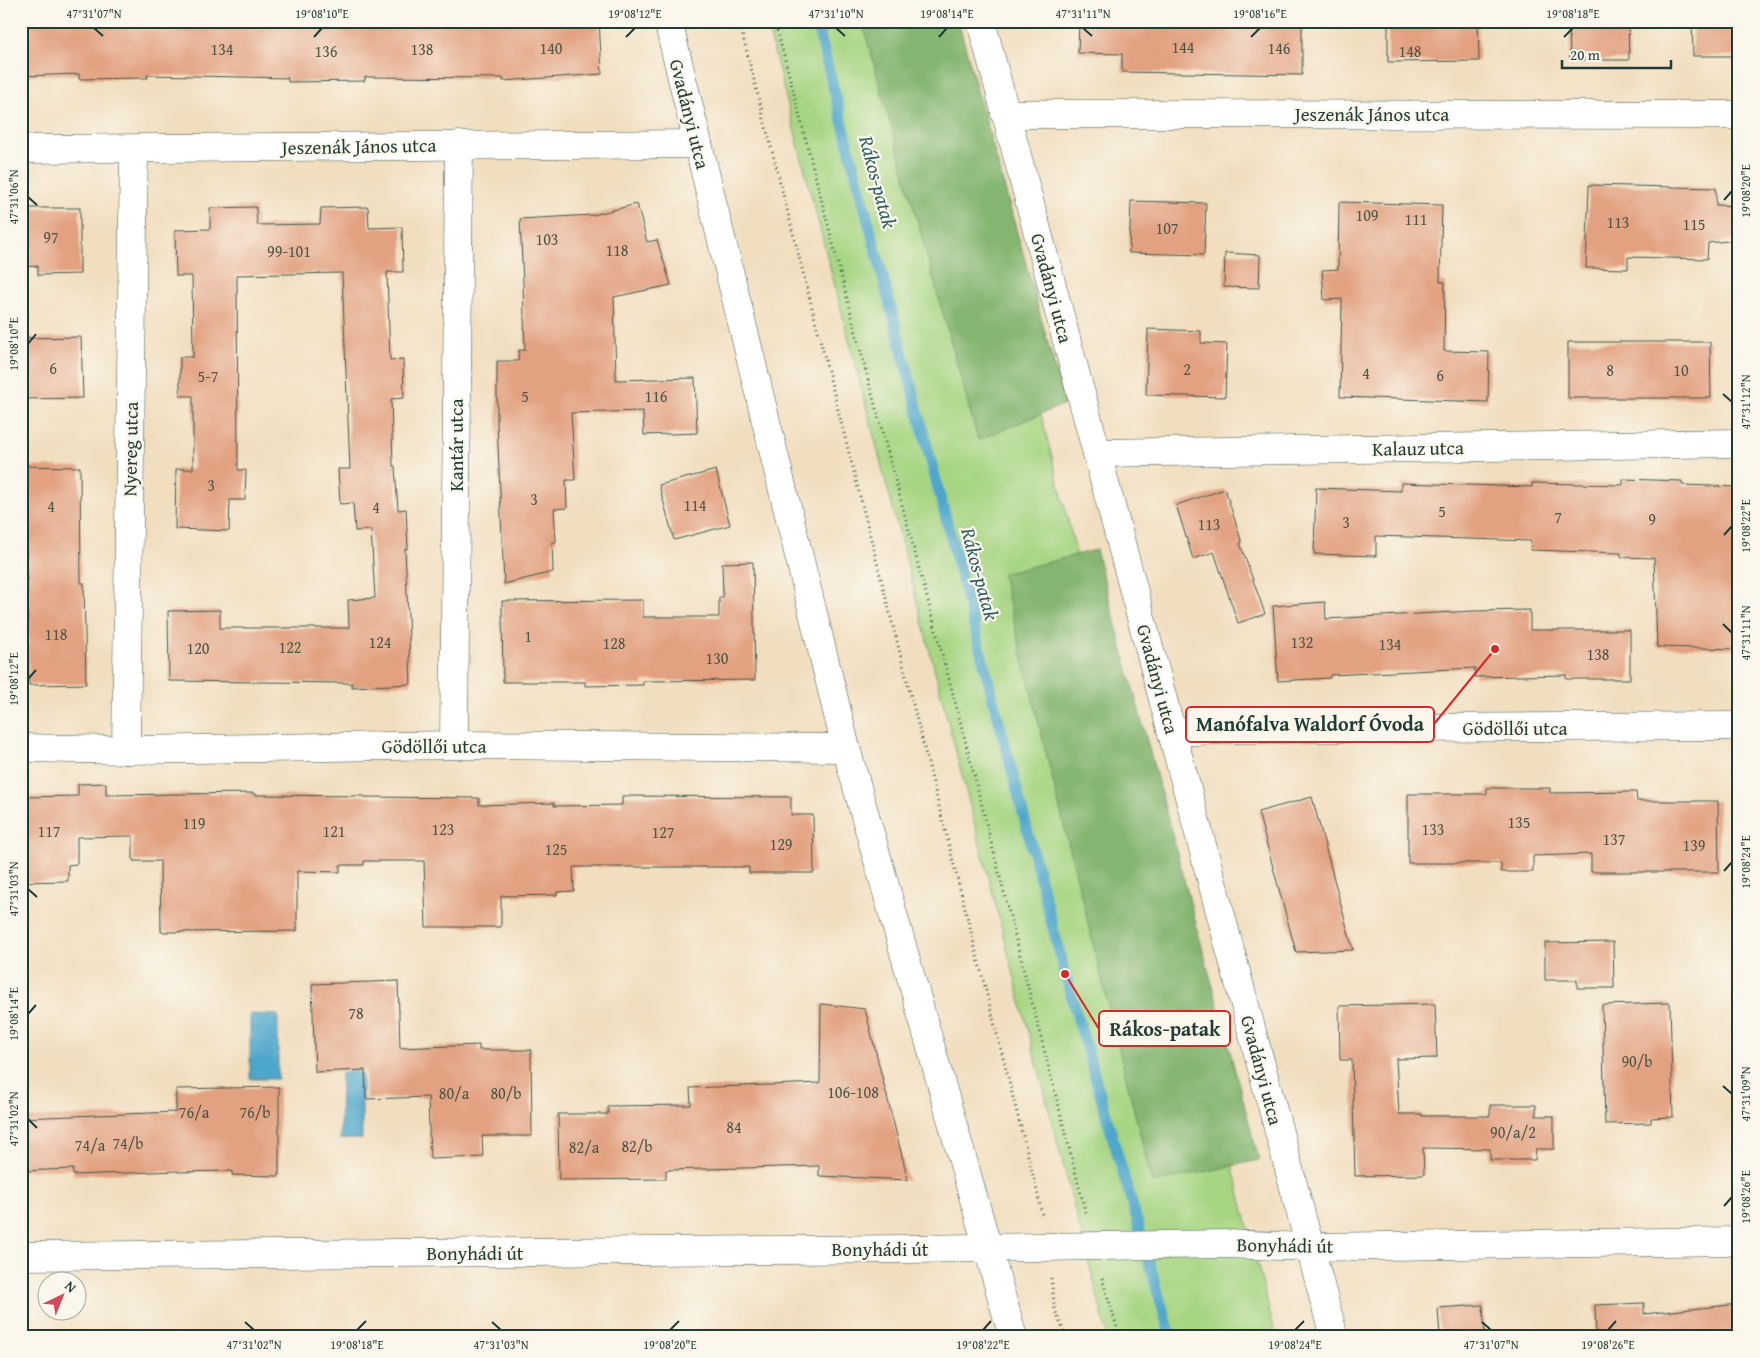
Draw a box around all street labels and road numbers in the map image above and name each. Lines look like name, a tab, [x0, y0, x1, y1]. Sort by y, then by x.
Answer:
street label: Gvadányi utca	[663, 56, 717, 172]
street label: Jeszenák János utca	[1293, 100, 1449, 128]
street label: Jeszenák János utca	[279, 131, 437, 161]
street label: Gvadányi utca	[1024, 230, 1080, 346]
street label: Kantár utca	[442, 398, 470, 492]
street label: Nyereg utca	[115, 401, 145, 497]
street label: Kalauz utca	[1372, 433, 1464, 463]
street label: Gvadányi utca	[1130, 621, 1186, 737]
street label: Gödöllői utca	[1462, 714, 1568, 742]
street label: Gödöllői utca	[381, 732, 487, 760]
street label: Gvadányi utca	[1234, 1012, 1290, 1128]
street label: Bonyhádi út	[1236, 1230, 1334, 1260]
street label: Bonyhádi út	[832, 1235, 929, 1263]
street label: Bonyhádi út	[427, 1239, 524, 1267]

